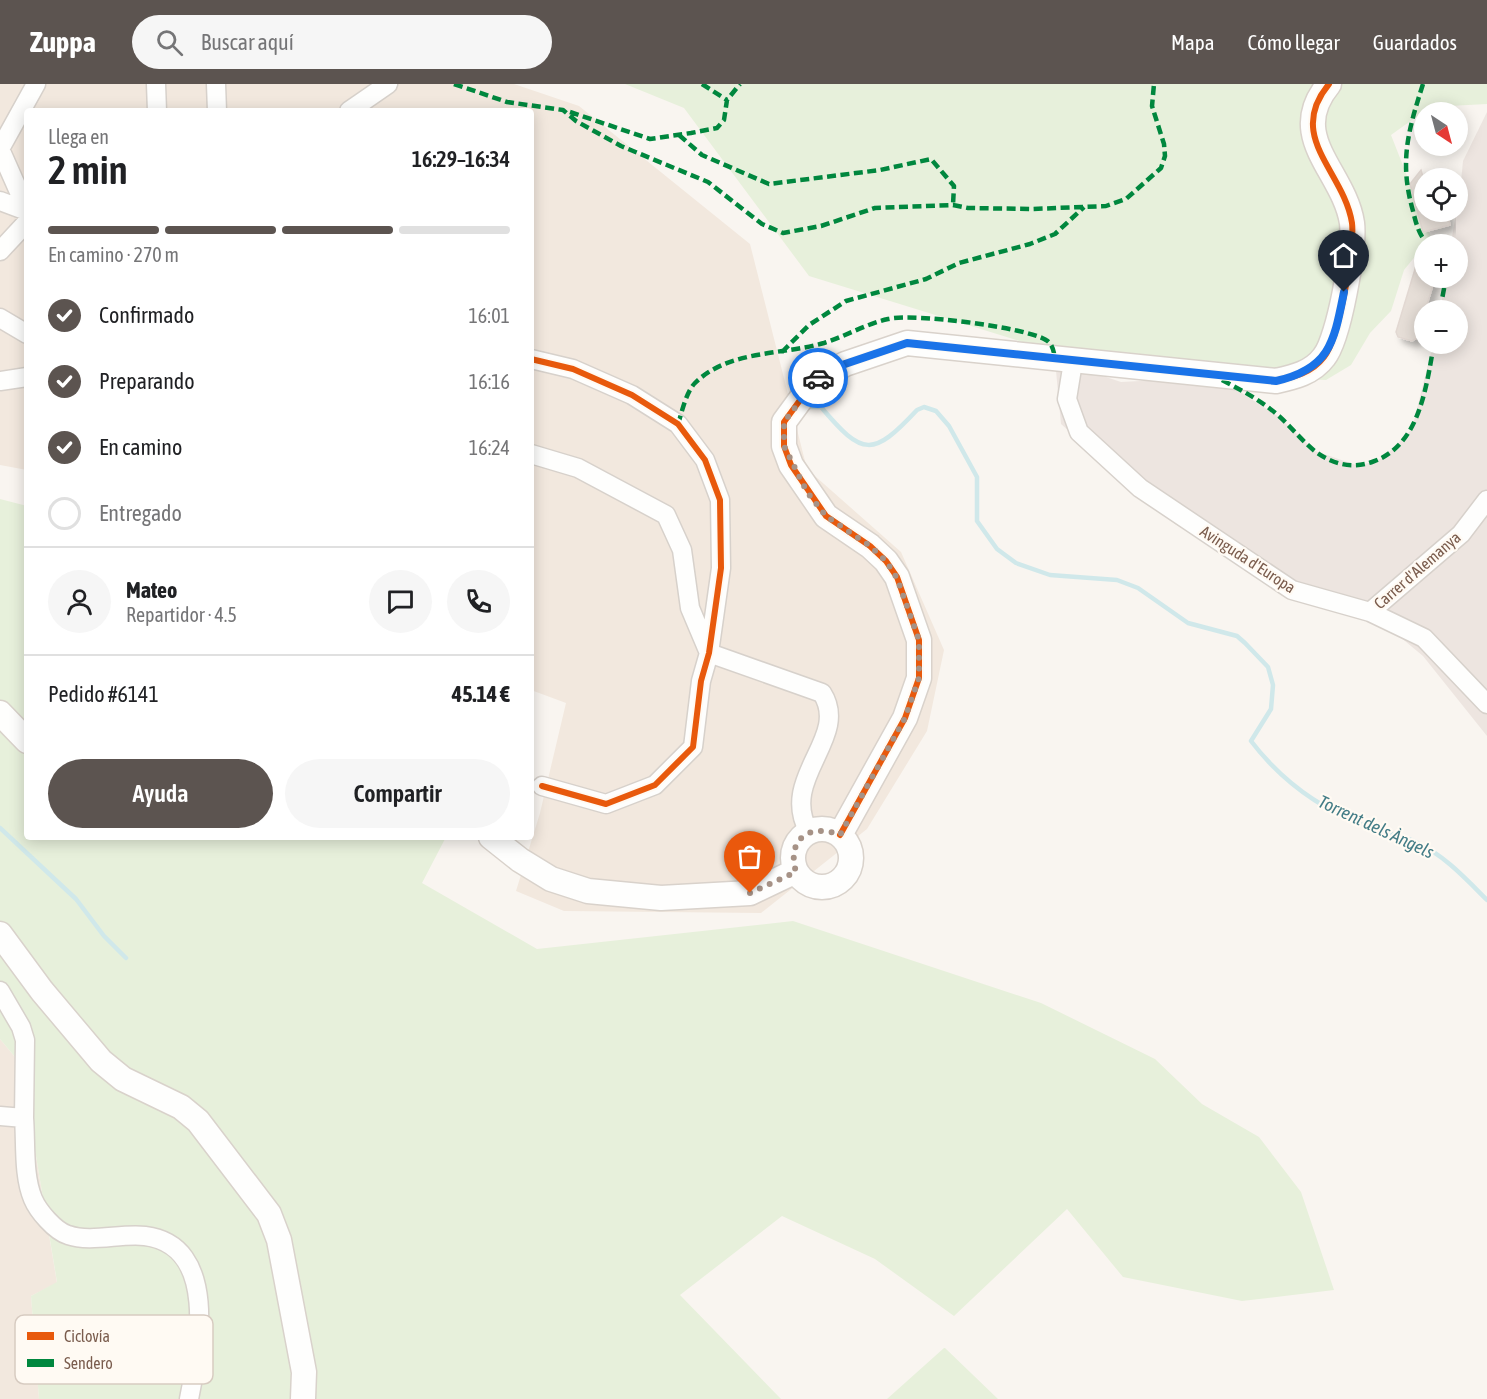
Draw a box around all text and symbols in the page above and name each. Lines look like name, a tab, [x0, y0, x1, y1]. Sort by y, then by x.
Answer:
search box	[132, 15, 552, 69]
text: Zuppa	[30, 26, 96, 58]
icon: search	[153, 26, 186, 59]
text: Buscar aquí	[201, 29, 294, 55]
text: Mapa	[1171, 30, 1215, 54]
text: Cómo llegar	[1248, 30, 1340, 54]
text: Guardados	[1373, 30, 1457, 54]
north arrow	[1414, 102, 1468, 156]
map controls	[1414, 102, 1468, 354]
text: Llega en	[48, 125, 109, 148]
text: 16:29–16:34	[412, 146, 510, 172]
text: 2 min	[48, 148, 128, 192]
button: locate	[1414, 168, 1468, 222]
pin	[1318, 230, 1369, 292]
button: +	[1414, 234, 1468, 288]
icon: home	[1327, 239, 1360, 272]
text: En camino · 270 m	[48, 243, 179, 266]
icon: check	[48, 299, 81, 332]
button: −	[1414, 300, 1468, 354]
text: Confirmado	[99, 302, 194, 328]
text: 16:01	[468, 304, 510, 327]
courier	[788, 348, 848, 408]
icon: car	[802, 362, 835, 395]
icon: check	[48, 365, 81, 398]
text: Preparando	[99, 368, 195, 394]
text: 16:16	[469, 370, 510, 393]
icon: check	[48, 431, 81, 464]
text: En camino	[99, 434, 182, 460]
text: 16:24	[469, 436, 510, 459]
text: Entregado	[99, 500, 182, 526]
street label: Avinguda d'Europa	[1197, 522, 1299, 597]
street label: Carrer d'Alemanya	[1370, 528, 1464, 613]
button: person	[48, 570, 111, 633]
button: chat	[369, 570, 432, 633]
button: phone	[447, 570, 510, 633]
text: Mateo	[126, 577, 177, 603]
text: Repartidor · 4.5	[126, 603, 237, 626]
text: Pedido #6141	[48, 681, 159, 707]
text: 45.14 €	[452, 681, 510, 707]
button: Ayuda	[48, 759, 273, 828]
button: Compartir	[285, 759, 510, 828]
water label: Torrent dels Àngels	[1315, 791, 1437, 863]
pin	[724, 831, 775, 893]
icon: bag	[733, 840, 766, 873]
legend	[15, 1315, 213, 1384]
text: Ciclovía	[64, 1327, 110, 1345]
text: Sendero	[64, 1354, 113, 1372]

